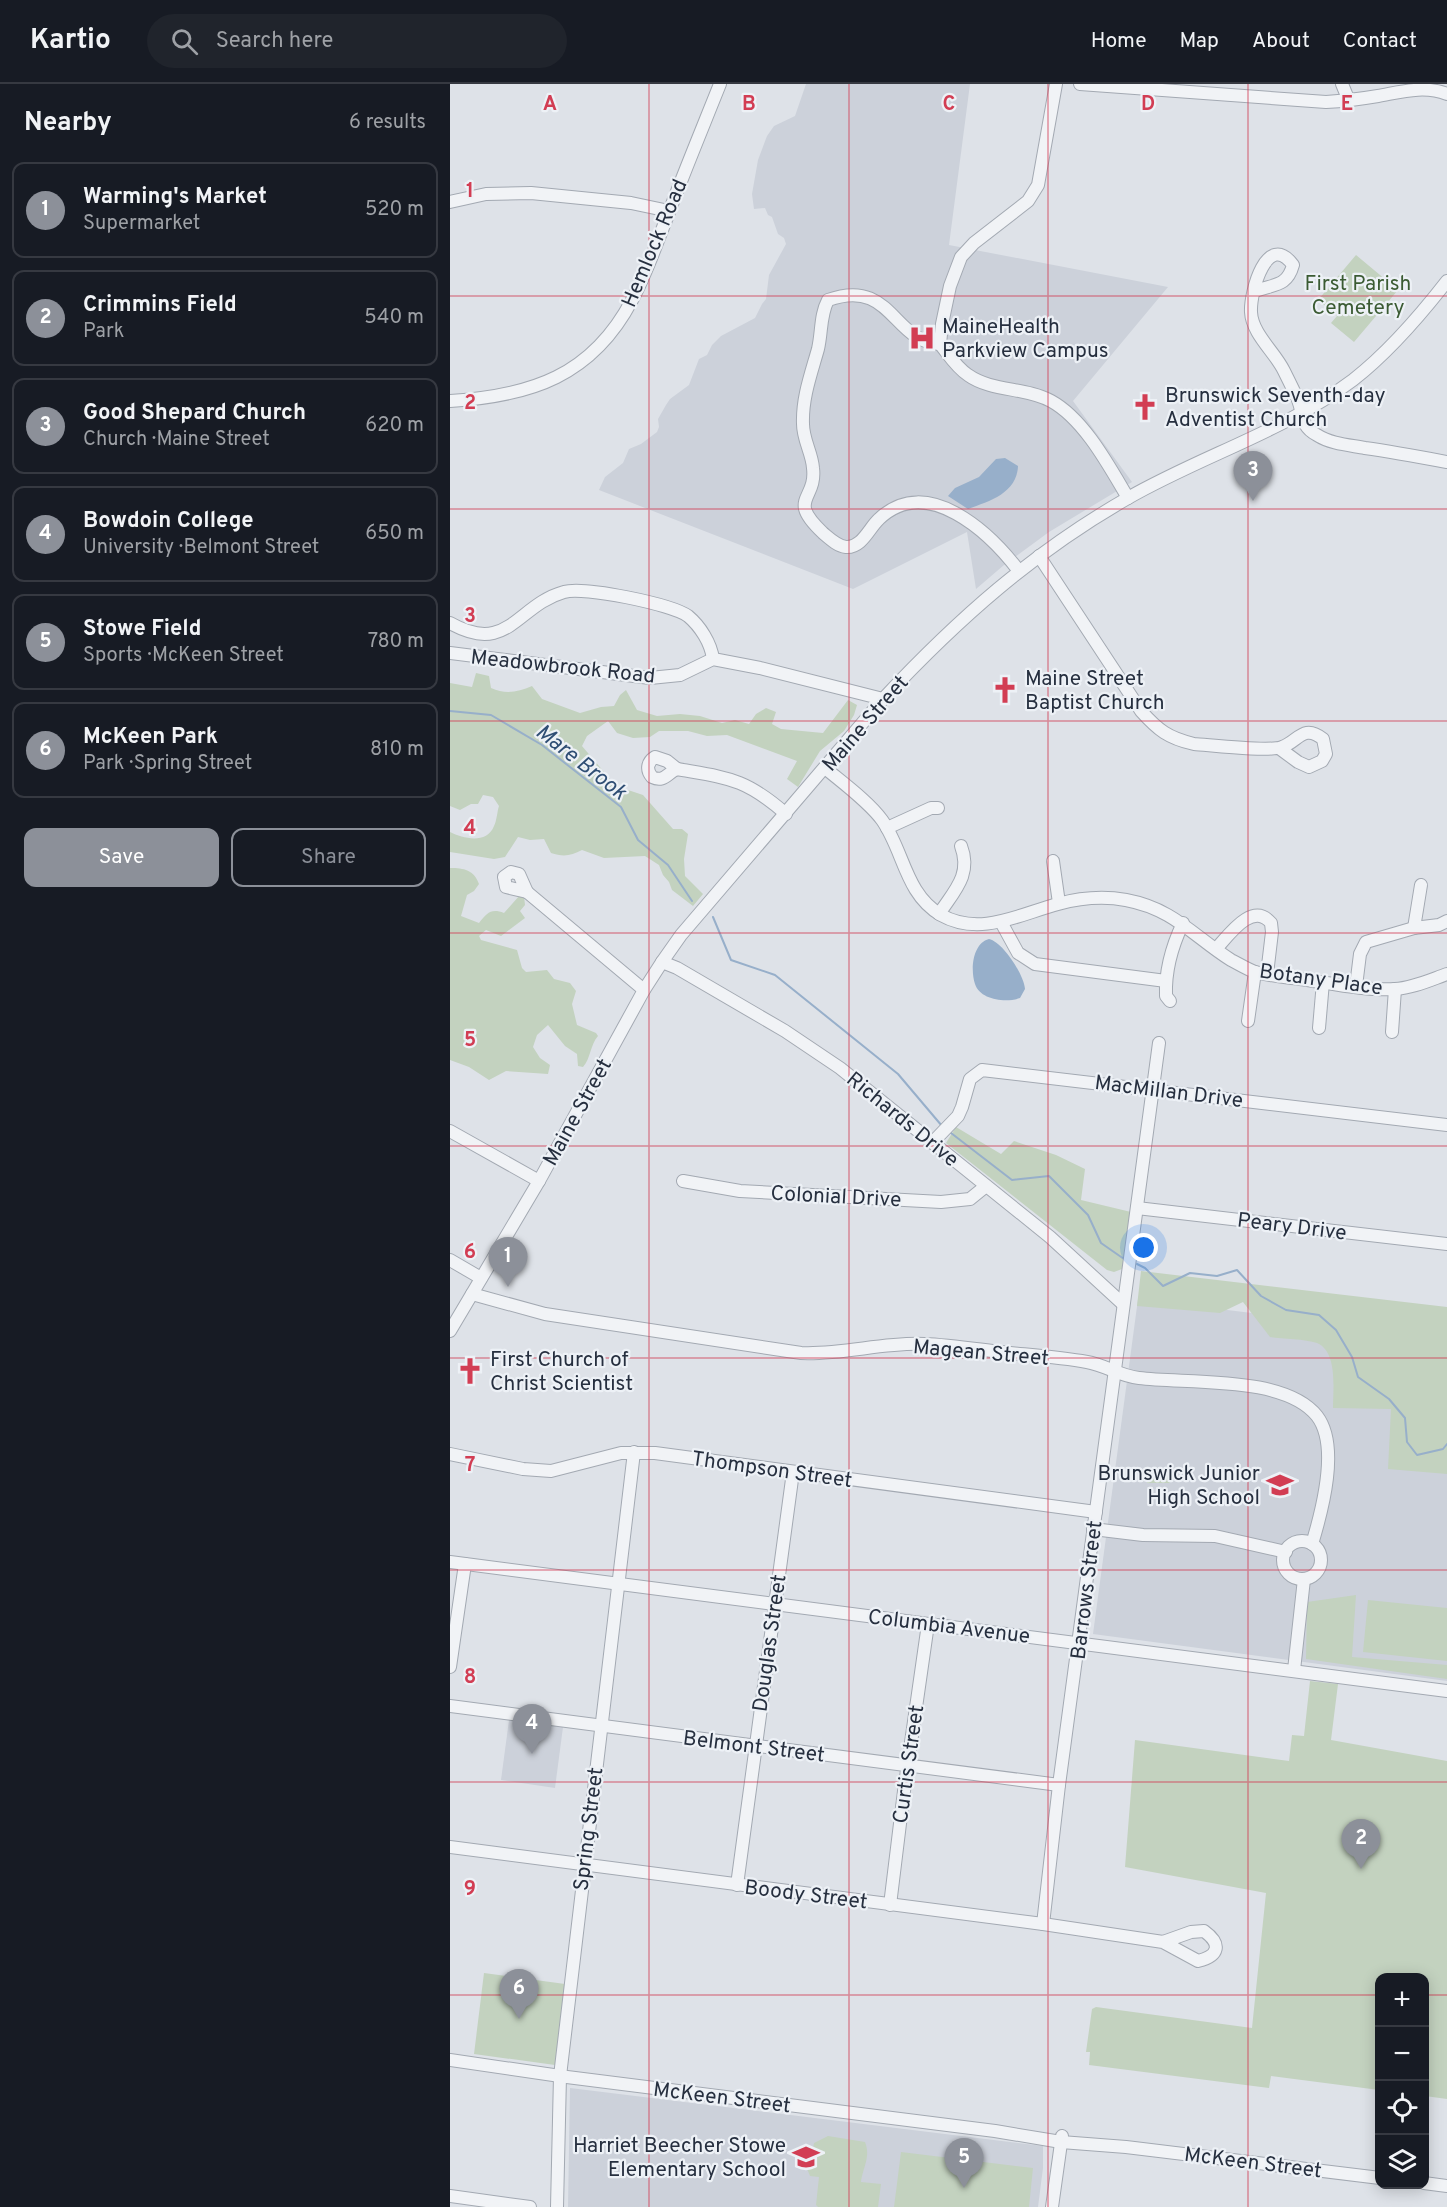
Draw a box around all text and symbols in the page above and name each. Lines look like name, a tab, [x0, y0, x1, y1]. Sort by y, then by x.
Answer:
search box	[147, 14, 567, 68]
text: Kartio	[30, 23, 111, 59]
icon: search	[168, 25, 201, 58]
text: Search here	[216, 28, 333, 55]
text: Home	[1091, 28, 1147, 55]
text: Map	[1180, 28, 1219, 55]
text: About	[1252, 28, 1310, 55]
text: Contact	[1343, 28, 1417, 55]
text: A	[543, 92, 557, 118]
text: B	[742, 92, 756, 118]
text: C	[943, 92, 955, 118]
text: D	[1141, 92, 1155, 118]
text: E	[1341, 92, 1353, 118]
text: Nearby	[24, 107, 112, 140]
text: 6 results	[349, 110, 426, 136]
street label: Hemlock Road	[616, 175, 695, 312]
text: 1	[466, 179, 474, 205]
text: Warming's Market	[83, 184, 267, 211]
text: 1	[42, 197, 50, 223]
text: 520 m	[365, 197, 424, 223]
text: Supermarket	[83, 211, 200, 237]
park label: First Parish Cemetery	[1305, 271, 1411, 322]
text: Crimmins Field	[83, 292, 237, 319]
text: 2	[39, 305, 52, 331]
text: 540 m	[364, 305, 424, 331]
place label: MaineHealth Parkview Campus	[942, 314, 1109, 365]
text: Park	[83, 319, 124, 345]
hospital icon: MaineHealth Parkview Campus	[907, 323, 937, 353]
place label: Brunswick Seventh-day Adventist Church	[1165, 383, 1386, 434]
text: 2	[464, 391, 476, 417]
church icon: Brunswick Seventh-day Adventist Church	[1130, 392, 1160, 422]
text: Good Shepard Church	[83, 400, 306, 427]
text: 3	[40, 413, 52, 439]
text: 620 m	[365, 413, 424, 439]
text: Church · Maine Street	[83, 427, 270, 453]
pin: 3	[1234, 452, 1272, 501]
text: Bowdoin College	[83, 508, 253, 535]
text: 4	[39, 521, 52, 547]
text: 650 m	[365, 521, 424, 547]
text: University · Belmont Street	[83, 535, 319, 561]
text: 3	[464, 604, 476, 630]
text: Stowe Field	[83, 616, 201, 643]
text: 5	[39, 629, 52, 655]
text: 780 m	[368, 629, 424, 655]
text: Sports · McKeen Street	[83, 643, 284, 669]
street label: Meadowbrook Road	[469, 644, 657, 691]
place label: Maine Street Baptist Church	[1025, 666, 1165, 717]
street label: Maine Street	[817, 670, 915, 778]
church icon: Maine Street Baptist Church	[990, 675, 1020, 705]
water label: Mare Brook	[530, 719, 632, 807]
text: McKeen Park	[83, 724, 218, 751]
text: 6	[39, 737, 52, 763]
text: 810 m	[370, 737, 424, 763]
text: Park · Spring Street	[83, 751, 252, 777]
text: 4	[464, 816, 476, 842]
button: Save	[24, 828, 219, 887]
button: Share	[231, 828, 426, 887]
street label: Botany Place	[1257, 958, 1384, 1003]
text: 5	[464, 1028, 476, 1054]
street label: Maine Street	[538, 1054, 619, 1171]
street label: Richards Drive	[840, 1067, 964, 1174]
street label: MacMillan Drive	[1093, 1070, 1244, 1115]
street label: Colonial Drive	[770, 1181, 902, 1214]
street label: Peary Drive	[1236, 1207, 1348, 1248]
your location	[1129, 1233, 1158, 1262]
pin: 1	[488, 1238, 528, 1287]
text: 6	[464, 1240, 476, 1266]
street label: Magean Street	[912, 1334, 1050, 1373]
place label: First Church of Christ Scientist	[490, 1347, 633, 1398]
church icon: First Church of Christ Scientist	[455, 1356, 485, 1386]
street label: Thompson Street	[690, 1446, 854, 1495]
text: 7	[465, 1453, 475, 1479]
place label: Brunswick Junior High School	[1098, 1461, 1260, 1512]
school or university icon: Brunswick Junior High School	[1265, 1470, 1295, 1500]
street label: Barrows Street	[1066, 1519, 1109, 1661]
street label: Douglas Street	[747, 1573, 793, 1714]
street label: Columbia Avenue	[866, 1604, 1031, 1651]
text: 8	[464, 1665, 476, 1691]
street label: Curtis Street	[888, 1703, 931, 1825]
pin: 4	[512, 1704, 551, 1754]
street label: Belmont Street	[681, 1725, 826, 1770]
street label: Spring Street	[569, 1766, 610, 1893]
pin: 2	[1342, 1820, 1380, 1869]
street label: Boody Street	[743, 1875, 869, 1916]
text: 9	[464, 1877, 476, 1903]
pin: 6	[500, 1970, 538, 2019]
map controls	[1375, 1973, 1429, 2189]
button: +	[1375, 1973, 1429, 2027]
button: −	[1375, 2027, 1429, 2081]
street label: McKeen Street	[651, 2077, 792, 2120]
button: locate	[1375, 2081, 1429, 2135]
place label: Harriet Beecher Stowe Elementary School	[573, 2133, 786, 2184]
button: layers	[1375, 2135, 1429, 2189]
pin: 5	[944, 2138, 984, 2188]
school or university icon: Harriet Beecher Stowe Elementary School	[791, 2142, 821, 2172]
street label: McKeen Street	[1182, 2142, 1323, 2185]

